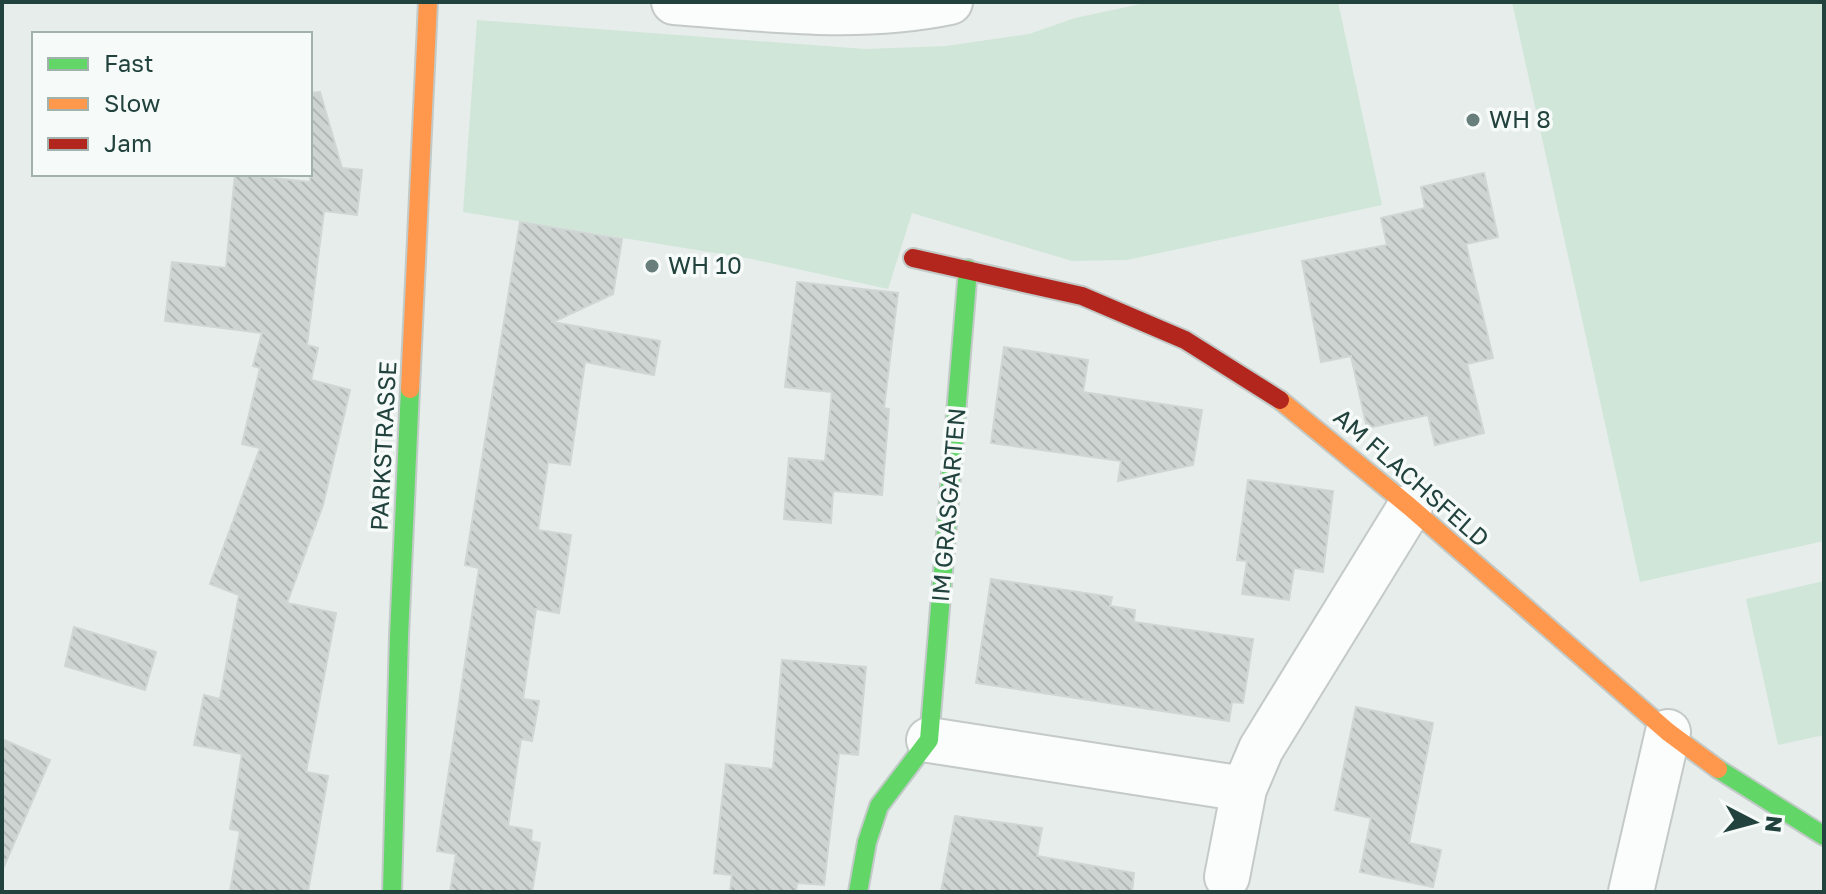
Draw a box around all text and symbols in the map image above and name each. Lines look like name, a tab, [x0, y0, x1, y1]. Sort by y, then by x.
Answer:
legend	[32, 32, 312, 176]
text: Fast	[104, 48, 154, 77]
text: Slow	[104, 88, 160, 117]
place label: WH 8	[1489, 104, 1551, 133]
marker: WH 8	[1464, 111, 1482, 129]
text: Jam	[104, 128, 152, 157]
place label: WH 10	[668, 250, 742, 279]
marker: WH 10	[643, 257, 661, 275]
street label: PARKSTRASSE	[364, 360, 401, 531]
street label: AM FLACHSFELD	[1328, 402, 1496, 552]
street label: IM GRASGARTEN	[925, 406, 970, 603]
north arrow	[1714, 782, 1794, 862]
text: N	[1760, 814, 1789, 834]

